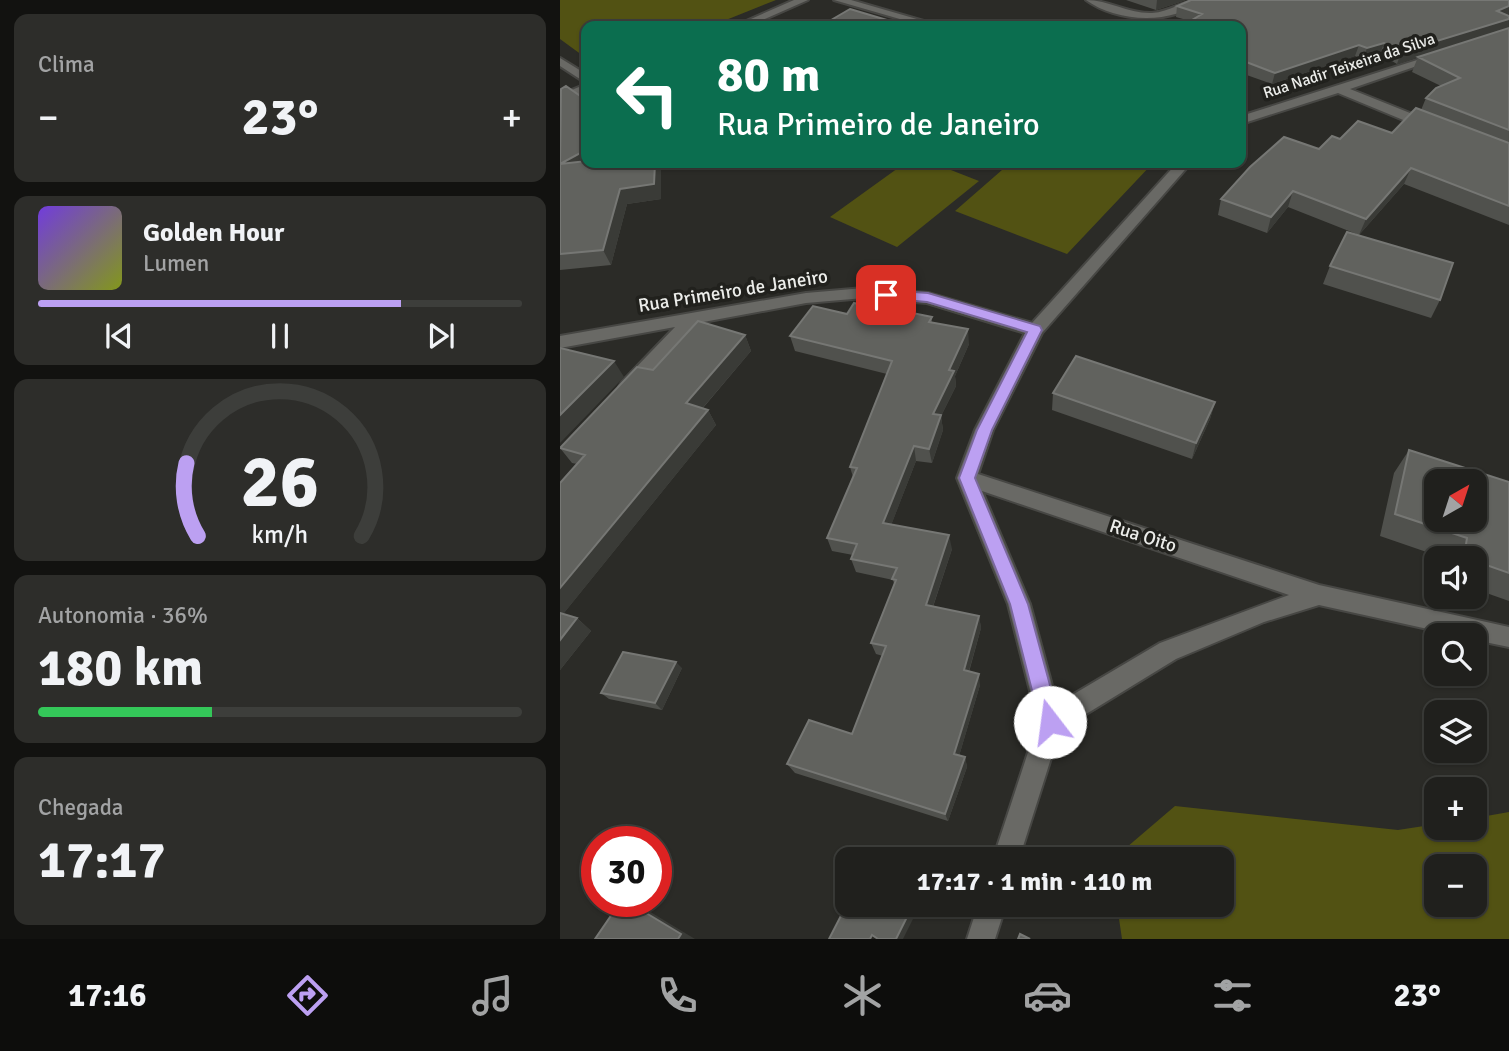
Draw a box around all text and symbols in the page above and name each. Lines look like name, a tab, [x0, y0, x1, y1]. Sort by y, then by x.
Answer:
street label: Rua Nadir Teixeira da Silva	[1261, 29, 1437, 103]
text: 80 m	[717, 45, 820, 105]
icon: left	[602, 49, 693, 140]
text: Clima	[38, 50, 95, 79]
text: 23°	[242, 85, 318, 149]
text: −	[38, 94, 59, 141]
text: +	[501, 94, 522, 141]
text: Rua Primeiro de Janeiro	[717, 105, 1040, 144]
text: Golden Hour	[143, 217, 284, 249]
text: Lumen	[143, 249, 209, 278]
street label: Rua Primeiro de Janeiro	[637, 264, 830, 318]
pin	[856, 265, 916, 325]
icon: arrive	[867, 276, 905, 314]
icon: previous	[100, 317, 138, 355]
icon: pause	[261, 317, 299, 355]
icon: next	[422, 317, 460, 355]
text: 26	[241, 438, 319, 527]
north arrow	[1424, 469, 1488, 532]
map controls	[1424, 469, 1487, 917]
street label: Rua Oito	[1106, 514, 1180, 558]
text: km/h	[252, 518, 308, 549]
button: sound	[1424, 546, 1487, 609]
text: Autonomia · 36%	[38, 601, 208, 630]
button: search	[1424, 623, 1487, 686]
text: 180 km	[38, 636, 203, 700]
position arrow	[1013, 685, 1087, 759]
button: layers	[1424, 700, 1487, 763]
button: +	[1424, 777, 1487, 840]
text: Chegada	[38, 793, 123, 822]
speed limit sign: 30	[581, 826, 672, 917]
text: 17:17	[38, 828, 166, 892]
button: −	[1424, 854, 1487, 917]
text: 17:17 · 1 min · 110 m	[917, 866, 1152, 898]
icon: directions	[283, 971, 332, 1020]
icon: music	[468, 971, 517, 1020]
icon: phone	[653, 971, 702, 1020]
icon: climate	[838, 971, 887, 1020]
icon: car	[1023, 971, 1072, 1020]
icon: filters	[1208, 971, 1257, 1020]
text: 17:16	[68, 976, 147, 1015]
text: 23°	[1393, 976, 1441, 1015]

